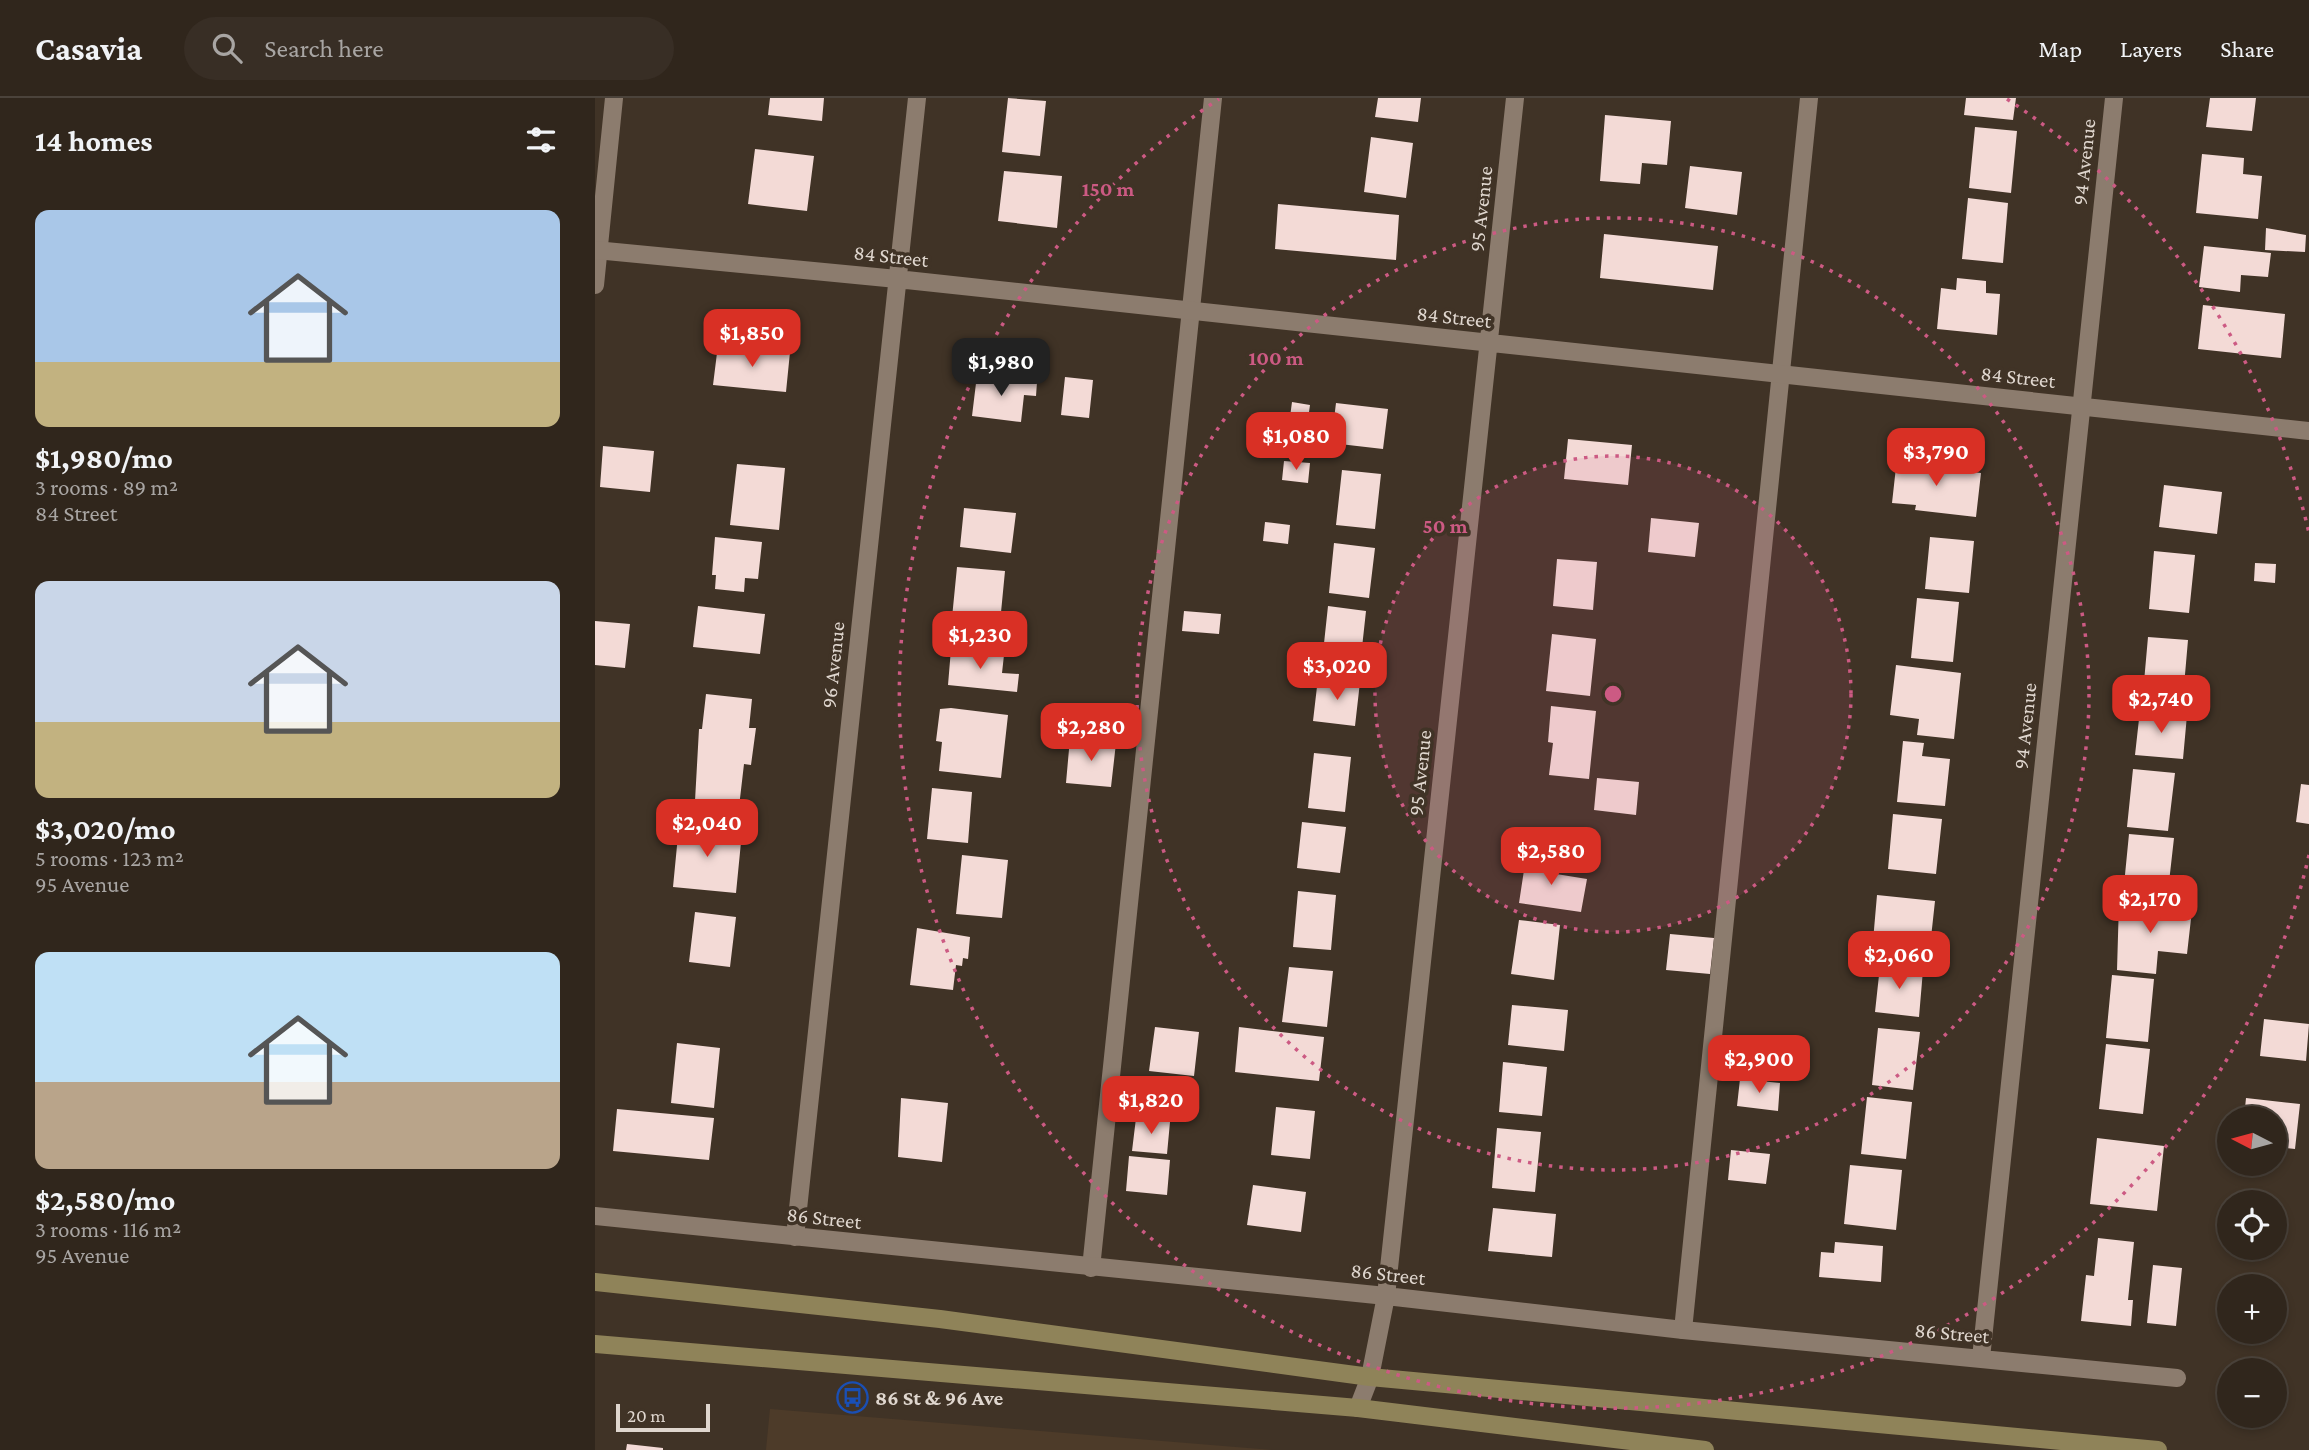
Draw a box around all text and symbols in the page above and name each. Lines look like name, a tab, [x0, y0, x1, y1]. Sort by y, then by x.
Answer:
search box	[184, 17, 674, 80]
icon: search	[208, 29, 246, 67]
text: Casavia	[35, 30, 142, 67]
text: Search here	[264, 34, 384, 63]
text: Map	[2038, 35, 2082, 62]
text: Layers	[2120, 35, 2182, 62]
text: Share	[2220, 35, 2274, 62]
street label: 94 Avenue	[2068, 117, 2100, 207]
icon: filters	[522, 121, 560, 159]
text: 14 homes	[35, 124, 153, 157]
street label: 95 Avenue	[1465, 165, 1497, 253]
text: 150 m	[1082, 177, 1135, 201]
street label: 84 Street	[852, 240, 931, 272]
icon: home	[235, 255, 361, 381]
street label: 84 Street	[1415, 301, 1494, 333]
pin: $1,850	[695, 310, 809, 369]
text: $1,850	[720, 319, 785, 345]
pin: $1,980	[944, 338, 1058, 398]
text: 100 m	[1248, 346, 1304, 370]
text: $1,980	[968, 348, 1034, 374]
street label: 84 Street	[1979, 361, 2058, 393]
pin: $1,080	[1239, 412, 1353, 472]
text: $1,080	[1262, 422, 1330, 448]
pin: $3,790	[1879, 428, 1993, 488]
text: $3,790	[1903, 438, 1969, 464]
text: $1,980/mo	[35, 441, 173, 474]
text: 3 rooms · 89 m²	[35, 474, 178, 500]
text: 84 Street	[35, 500, 117, 526]
text: 50 m	[1423, 514, 1468, 538]
pin: $1,230	[923, 612, 1037, 671]
street label: 96 Avenue	[817, 620, 849, 710]
text: $1,230	[948, 621, 1012, 647]
icon: home	[235, 626, 361, 752]
pin: $3,020	[1280, 642, 1394, 702]
text: $3,020	[1303, 652, 1371, 678]
pin: $2,740	[2104, 676, 2218, 735]
street label: 94 Avenue	[2009, 681, 2041, 771]
centre of rings	[1601, 682, 1625, 706]
text: $2,740	[2128, 685, 2194, 711]
pin: $2,280	[1034, 704, 1148, 763]
text: $2,280	[1057, 713, 1125, 739]
street label: 95 Avenue	[1404, 729, 1436, 817]
pin: $2,040	[650, 800, 764, 859]
text: $2,040	[672, 809, 742, 835]
text: $3,020/mo	[35, 812, 176, 845]
pin: $2,580	[1494, 828, 1608, 887]
text: $2,580	[1517, 837, 1585, 863]
text: 5 rooms · 123 m²	[35, 845, 184, 871]
text: 95 Avenue	[35, 871, 129, 897]
pin: $2,170	[2093, 876, 2207, 935]
text: $2,170	[2118, 885, 2182, 911]
pin: $2,060	[1842, 932, 1956, 991]
text: $2,060	[1864, 941, 1934, 967]
icon: home	[235, 997, 361, 1123]
pin: $2,900	[1702, 1035, 1816, 1095]
text: $2,900	[1724, 1045, 1794, 1071]
pin: $1,820	[1094, 1076, 1208, 1136]
text: $1,820	[1118, 1086, 1184, 1112]
north arrow	[2217, 1106, 2287, 1176]
map controls	[2217, 1106, 2287, 1428]
text: $2,580/mo	[35, 1183, 175, 1216]
button: locate	[2217, 1190, 2287, 1260]
street label: 86 Street	[785, 1202, 864, 1234]
text: 3 rooms · 116 m²	[35, 1216, 181, 1242]
text: 95 Avenue	[35, 1242, 129, 1268]
street label: 86 Street	[1349, 1258, 1428, 1290]
button: +	[2217, 1274, 2287, 1344]
street label: 86 Street	[1914, 1318, 1991, 1348]
button: −	[2217, 1358, 2287, 1428]
bus stop icon: 86 St & 96 Ave	[835, 1381, 869, 1415]
place label: 86 St & 96 Ave	[875, 1386, 1004, 1410]
scale bar	[616, 1401, 711, 1433]
text: 20 m	[627, 1405, 666, 1426]

